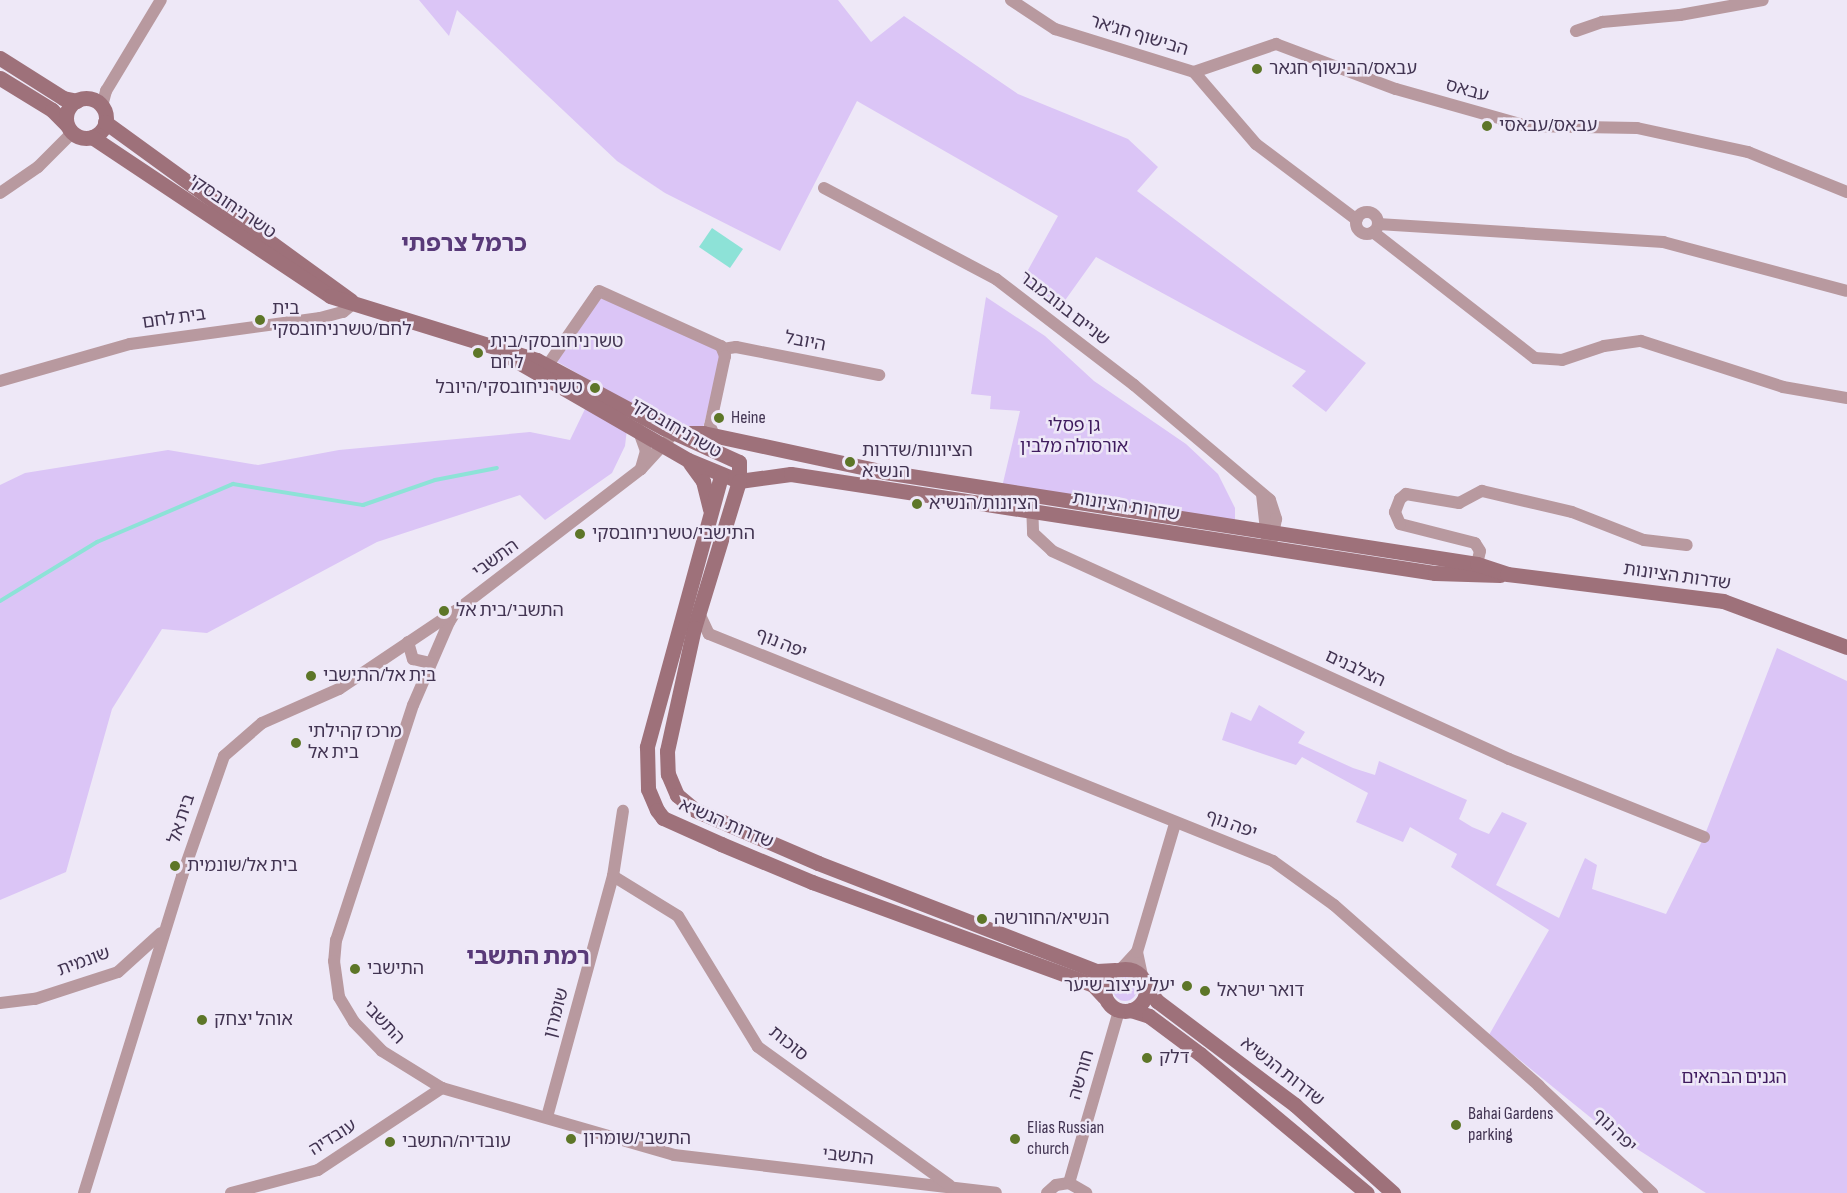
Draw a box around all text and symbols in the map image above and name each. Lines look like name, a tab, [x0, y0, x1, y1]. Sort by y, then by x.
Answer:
street label: הבישוף חג'אר	[1087, 11, 1191, 61]
place label: עבאס/הבישוף חגאר	[1269, 58, 1417, 80]
marker: עבאס/הבישוף חגאר	[1250, 62, 1264, 76]
street label: עבאס	[1443, 75, 1491, 107]
place label: עבאס/עבאסי	[1499, 115, 1597, 137]
marker: עבאס/עבאסי	[1480, 119, 1494, 133]
street label: טשרניחובסקי	[184, 170, 280, 244]
district label: כרמל צרפתי	[401, 230, 527, 258]
street label: שניים בנובמבר	[1014, 267, 1114, 351]
place label: בית לחם/טשרניחובסקי	[272, 299, 412, 342]
street label: בית לחם	[141, 304, 207, 334]
marker: בית לחם/טשרניחובסקי	[253, 313, 267, 327]
street label: היובל	[783, 327, 827, 357]
place label: טשרניחובסקי/בית לחם	[490, 332, 624, 374]
marker: טשרניחובסקי/בית לחם	[471, 346, 485, 360]
place label: טשרניחובסקי/היובל	[435, 377, 583, 399]
marker: טשרניחובסקי/היובל	[588, 381, 602, 395]
street label: טשרניחובסקי	[627, 394, 725, 464]
place label: Heine	[731, 407, 766, 429]
marker: Heine	[712, 411, 726, 425]
park label: גן פסלי אורסולה מלבין	[1020, 416, 1128, 458]
place label: הציונות/שדרות הנשיא	[862, 441, 973, 484]
marker: הציונות/שדרות הנשיא	[843, 455, 857, 469]
street label: שדרות הציונות	[1071, 488, 1181, 526]
place label: הציונות/הנשיא	[929, 493, 1038, 515]
marker: הציונות/הנשיא	[910, 497, 924, 511]
place label: התישבי/טשרניחובסקי	[592, 523, 755, 545]
marker: התישבי/טשרניחובסקי	[573, 527, 587, 541]
street label: התשבי	[469, 535, 523, 583]
street label: שדרות הציונות	[1622, 559, 1732, 595]
place label: התשבי/בית אל	[456, 600, 564, 622]
marker: התשבי/בית אל	[437, 604, 451, 618]
street label: יפה נוף	[752, 624, 810, 664]
street label: הצלבנים	[1321, 646, 1389, 692]
place label: בית אל/התישבי	[323, 665, 436, 687]
marker: בית אל/התישבי	[304, 669, 318, 683]
place label: מרכז קהילתי בית אל	[308, 722, 402, 764]
marker: מרכז קהילתי בית אל	[289, 736, 303, 750]
street label: בית אל	[164, 791, 200, 847]
street label: שדרות הנשיא	[676, 794, 776, 854]
street label: יפה נוף	[1202, 806, 1260, 844]
place label: בית אל/שונמית	[187, 855, 298, 877]
marker: בית אל/שונמית	[168, 859, 182, 873]
place label: הנשיא/החורשה	[994, 908, 1109, 930]
marker: הנשיא/החורשה	[975, 912, 989, 926]
street label: שונמית	[55, 943, 113, 981]
district label: רמת התשבי	[466, 943, 590, 971]
place label: התישבי	[367, 958, 424, 980]
marker: התישבי	[348, 962, 362, 976]
place label: יעל עיצוב שיער	[1064, 975, 1175, 997]
marker: יעל עיצוב שיער	[1180, 979, 1194, 993]
place label: דואר ישראל	[1217, 980, 1304, 1002]
marker: דואר ישראל	[1198, 984, 1212, 998]
street label: שומרון	[540, 985, 574, 1041]
street label: התשבי	[357, 997, 409, 1049]
place label: אוהל יצחק	[214, 1009, 293, 1031]
marker: אוהל יצחק	[195, 1013, 209, 1027]
street label: סוכות	[764, 1022, 812, 1066]
street label: שדרות הנשיא	[1236, 1033, 1328, 1111]
place label: דלק	[1159, 1047, 1189, 1069]
street label: חורשה	[1065, 1048, 1099, 1102]
marker: דלק	[1140, 1051, 1154, 1065]
park label: הגנים הבהאים	[1681, 1067, 1787, 1089]
place label: Bahai Gardens parking	[1468, 1104, 1553, 1146]
street label: יפה נוף	[1587, 1105, 1641, 1157]
street label: עובדיה	[305, 1115, 361, 1161]
place label: Elias Russian church	[1027, 1118, 1104, 1160]
marker: Bahai Gardens parking	[1449, 1118, 1463, 1132]
place label: התשבי/שומרון	[583, 1128, 691, 1150]
place label: עובדיה/התשבי	[402, 1131, 511, 1153]
marker: התשבי/שומרון	[564, 1132, 578, 1146]
marker: Elias Russian church	[1008, 1132, 1022, 1146]
marker: עובדיה/התשבי	[383, 1135, 397, 1149]
street label: התשבי	[821, 1144, 875, 1170]

